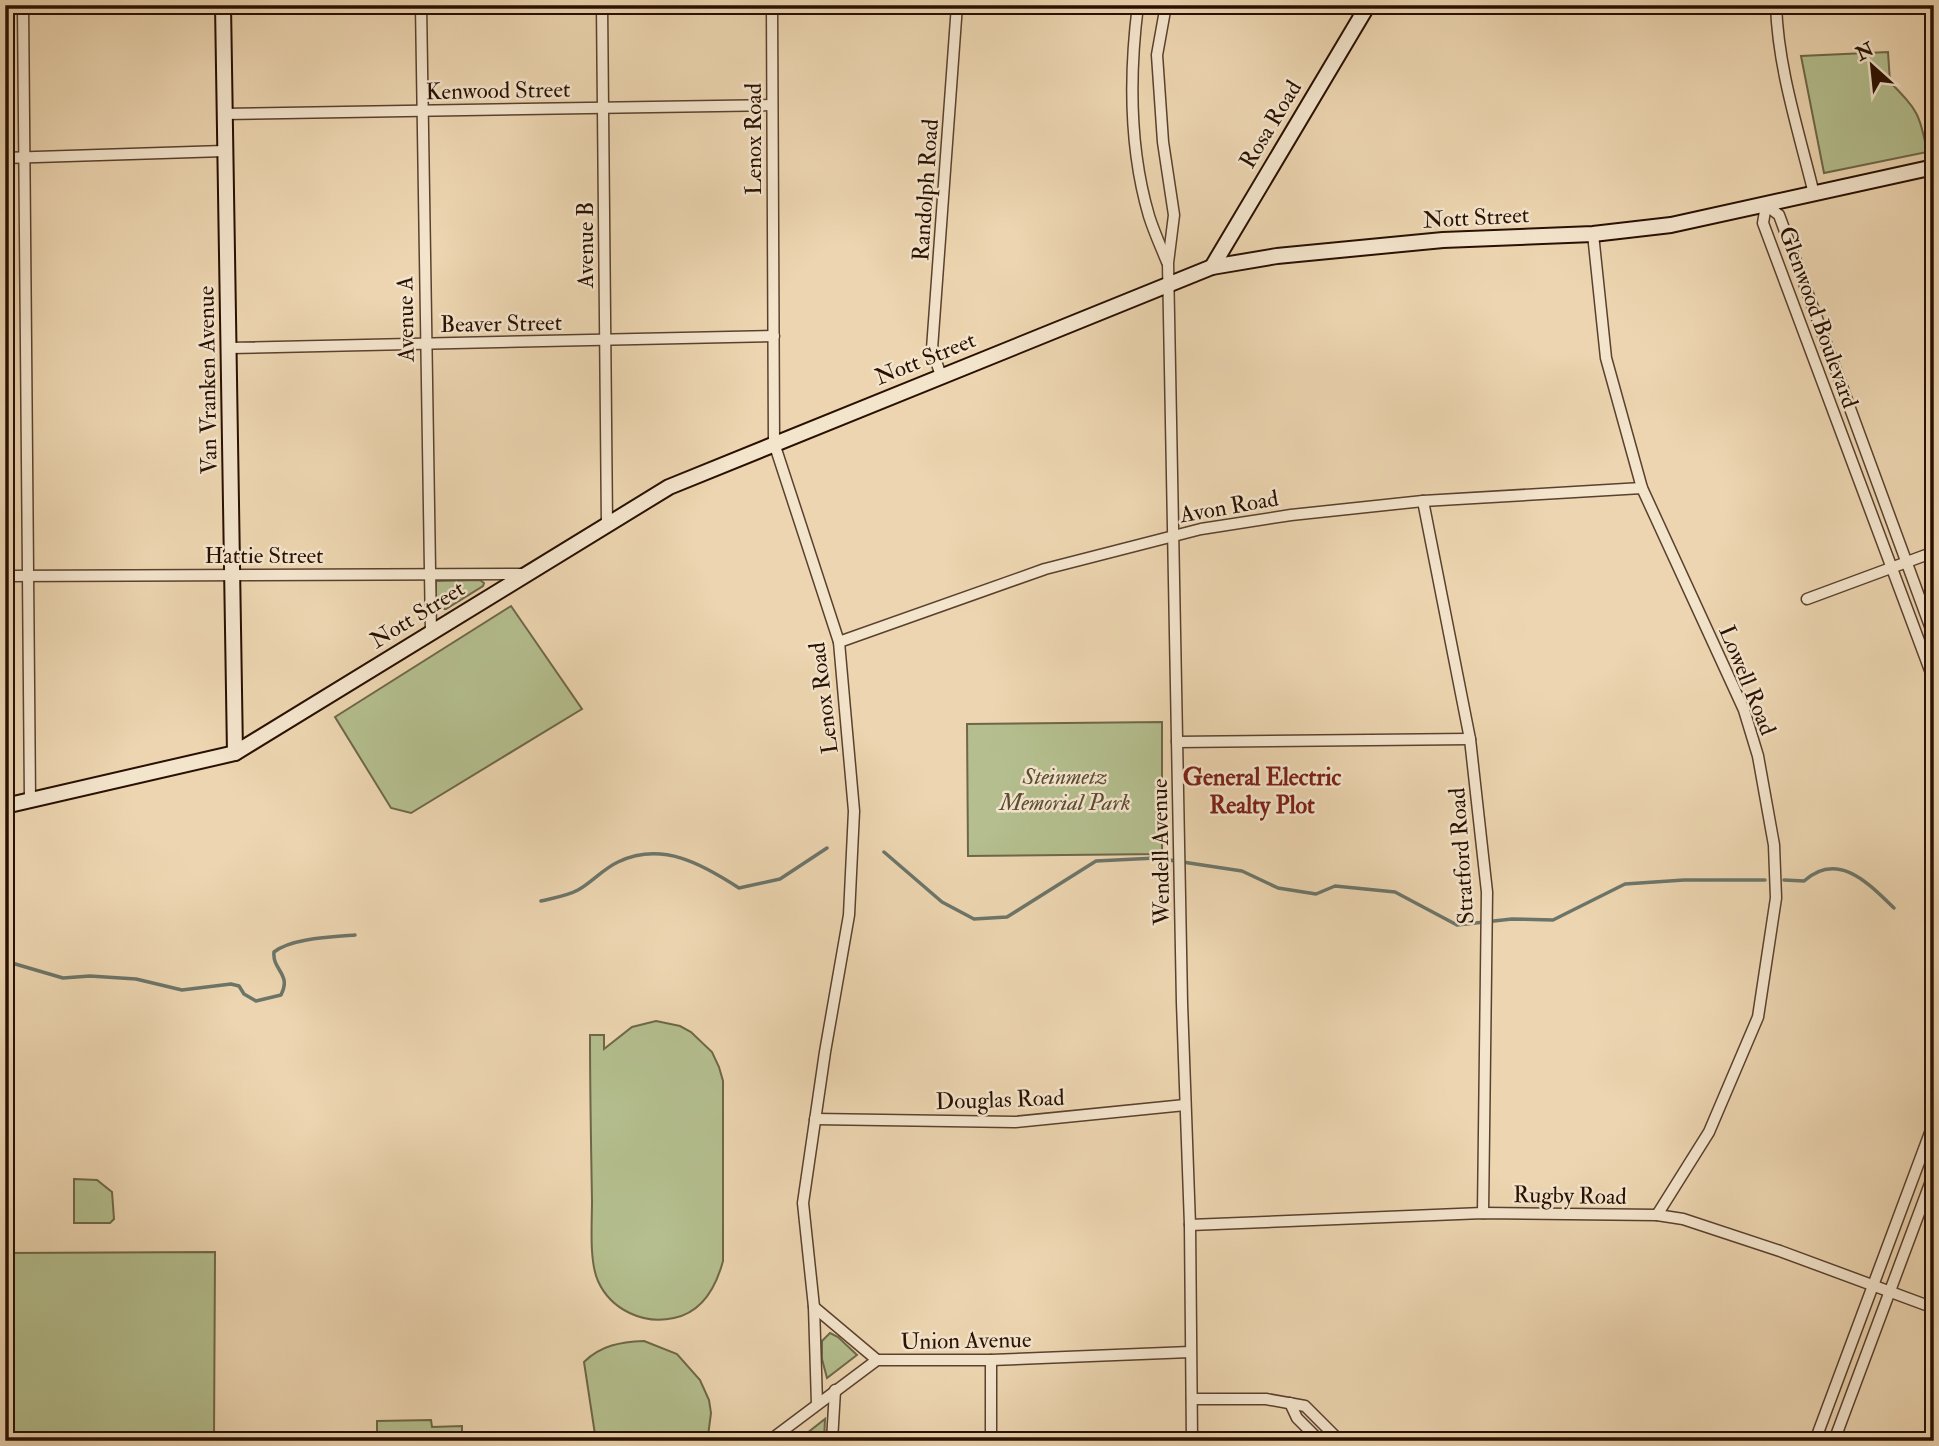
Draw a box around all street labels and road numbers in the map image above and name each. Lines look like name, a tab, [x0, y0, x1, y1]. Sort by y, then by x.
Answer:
street label: Kenwood Street	[425, 75, 571, 106]
street label: Rosa Road	[1233, 75, 1308, 174]
street label: Lenox Road	[739, 83, 768, 195]
street label: Randolph Road	[906, 118, 946, 262]
street label: Nott Street	[1422, 200, 1530, 235]
street label: Avenue B	[571, 202, 600, 289]
street label: Glenwood Boulevard	[1772, 222, 1865, 412]
street label: Avenue A	[390, 275, 421, 363]
street label: Van Vranken Avenue	[191, 285, 224, 474]
street label: Beaver Street	[440, 308, 562, 339]
street label: Nott Street	[870, 325, 980, 392]
street label: Avon Road	[1177, 484, 1281, 530]
street label: Hattie Street	[204, 541, 324, 570]
street label: Nott Street	[364, 574, 470, 655]
street label: Lowell Road	[1712, 621, 1783, 739]
street label: Lenox Road	[802, 641, 845, 755]
street label: Wendell Avenue	[1145, 778, 1176, 927]
street label: Stratford Road	[1442, 787, 1481, 925]
street label: Douglas Road	[935, 1083, 1065, 1116]
street label: Rugby Road	[1513, 1180, 1627, 1211]
street label: Union Avenue	[900, 1325, 1032, 1356]

